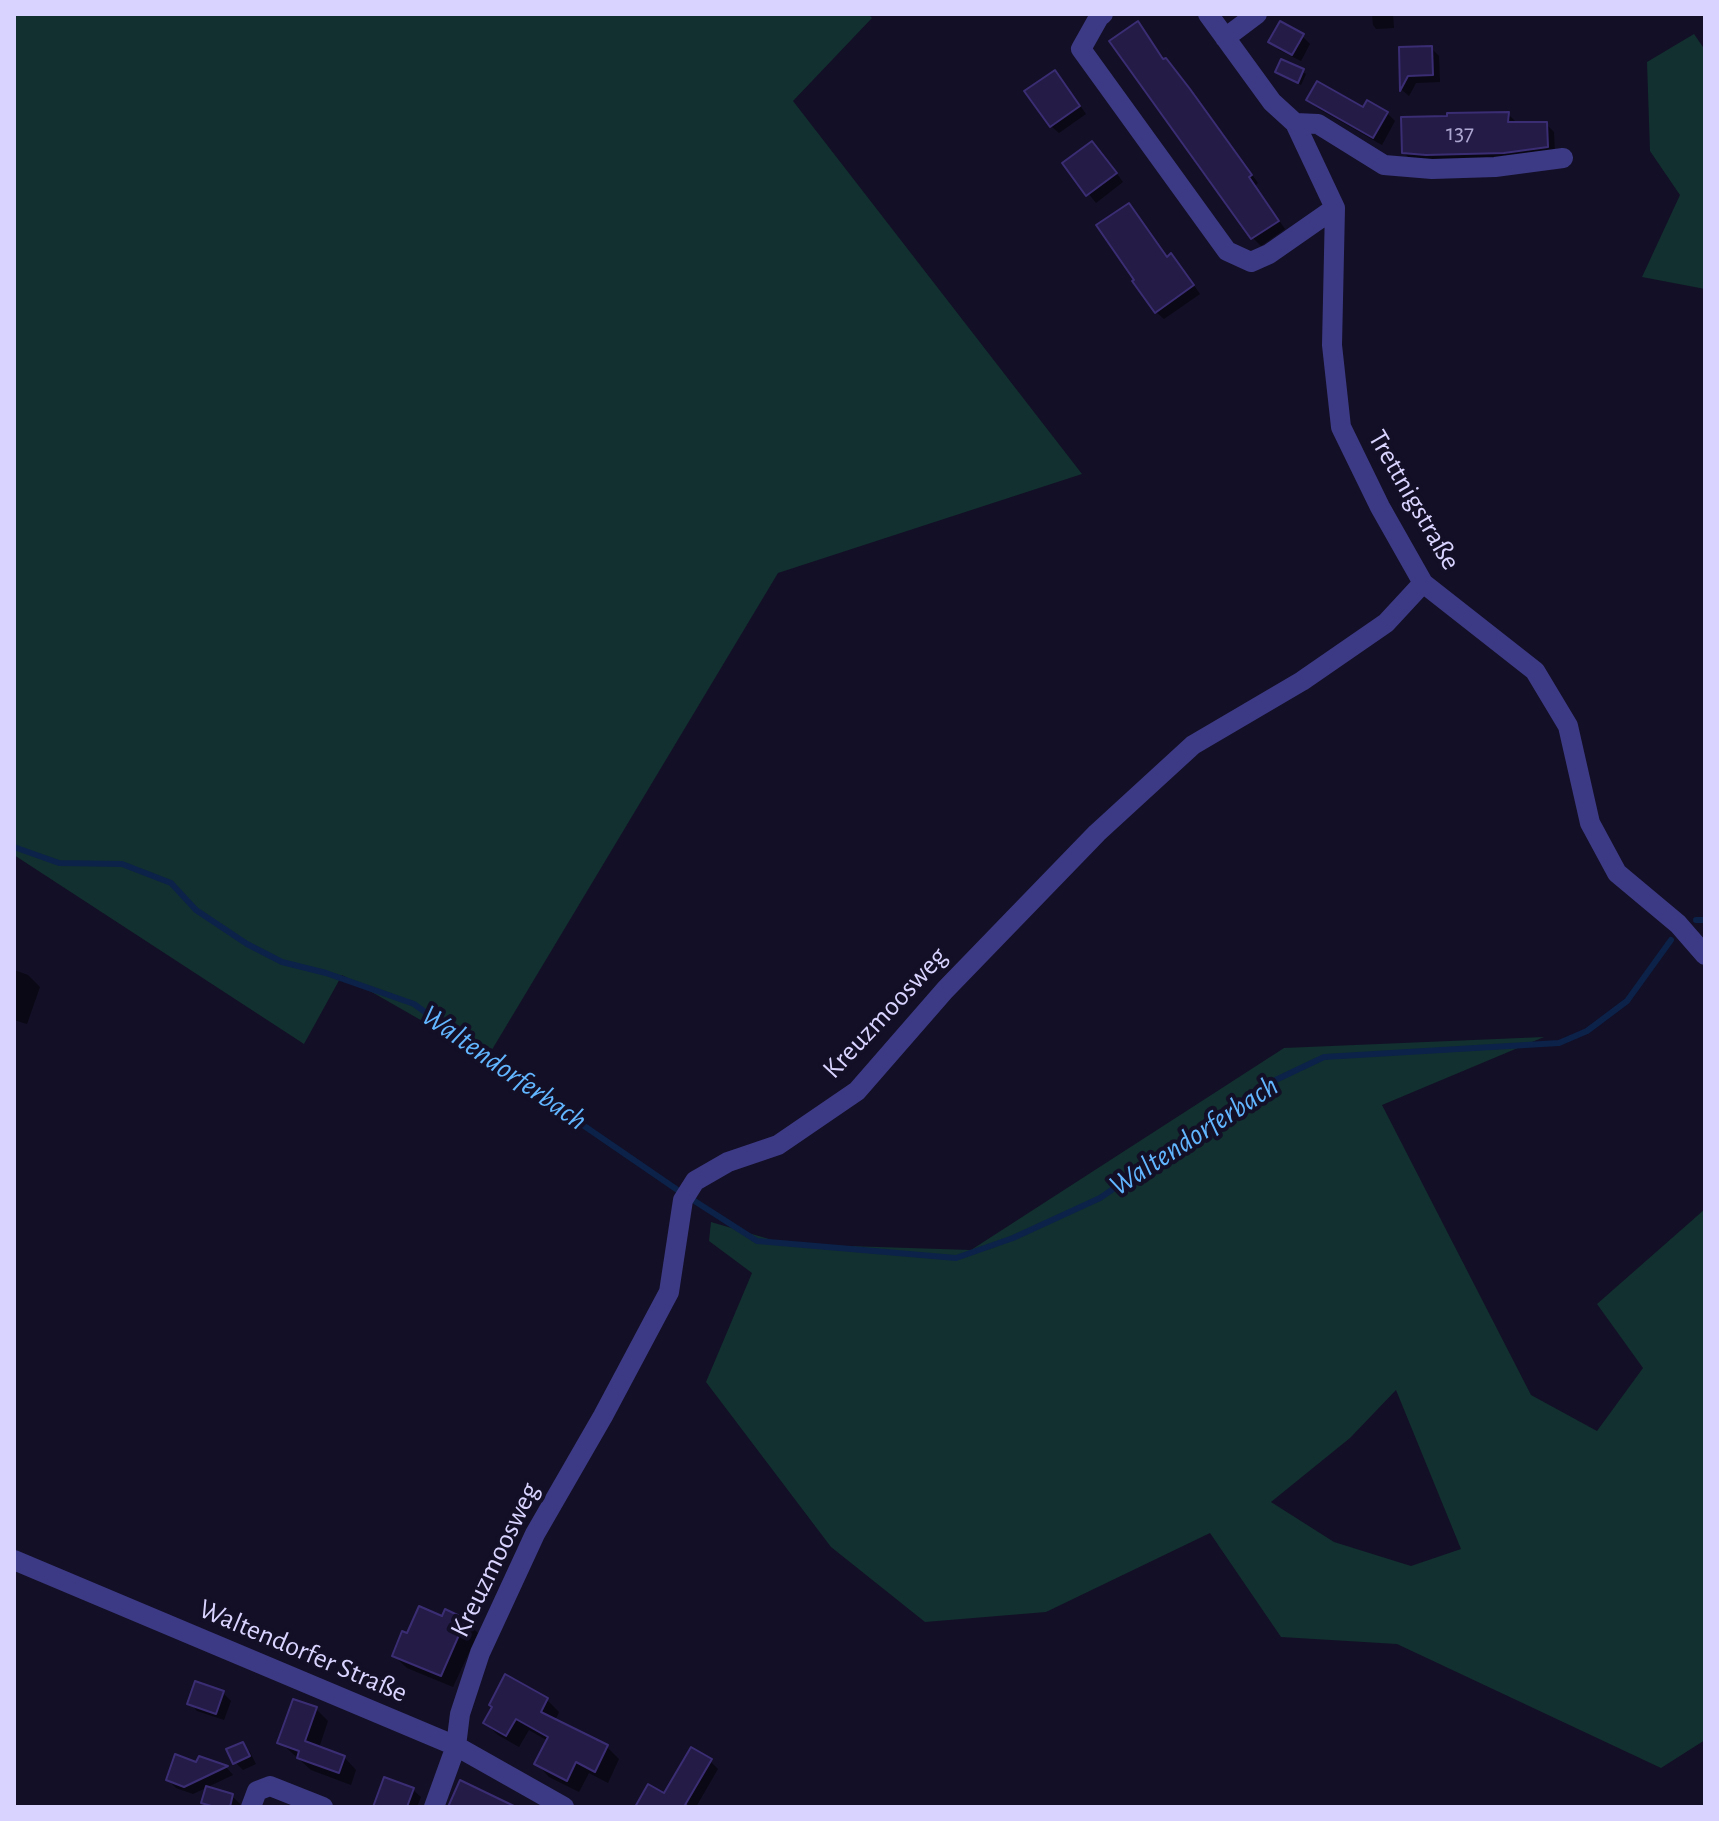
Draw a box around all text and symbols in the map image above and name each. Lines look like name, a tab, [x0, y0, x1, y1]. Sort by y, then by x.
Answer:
house number: 137	[1446, 119, 1474, 147]
street label: Trettnigstraße	[1360, 424, 1468, 576]
street label: Kreuzmoosweg	[816, 940, 954, 1086]
water label: Waltendorferbach	[414, 998, 594, 1138]
water label: Waltendorferbach	[1103, 1068, 1285, 1204]
street label: Kreuzmoosweg	[443, 1477, 547, 1643]
street label: Waltendorfer Straße	[194, 1592, 412, 1710]

